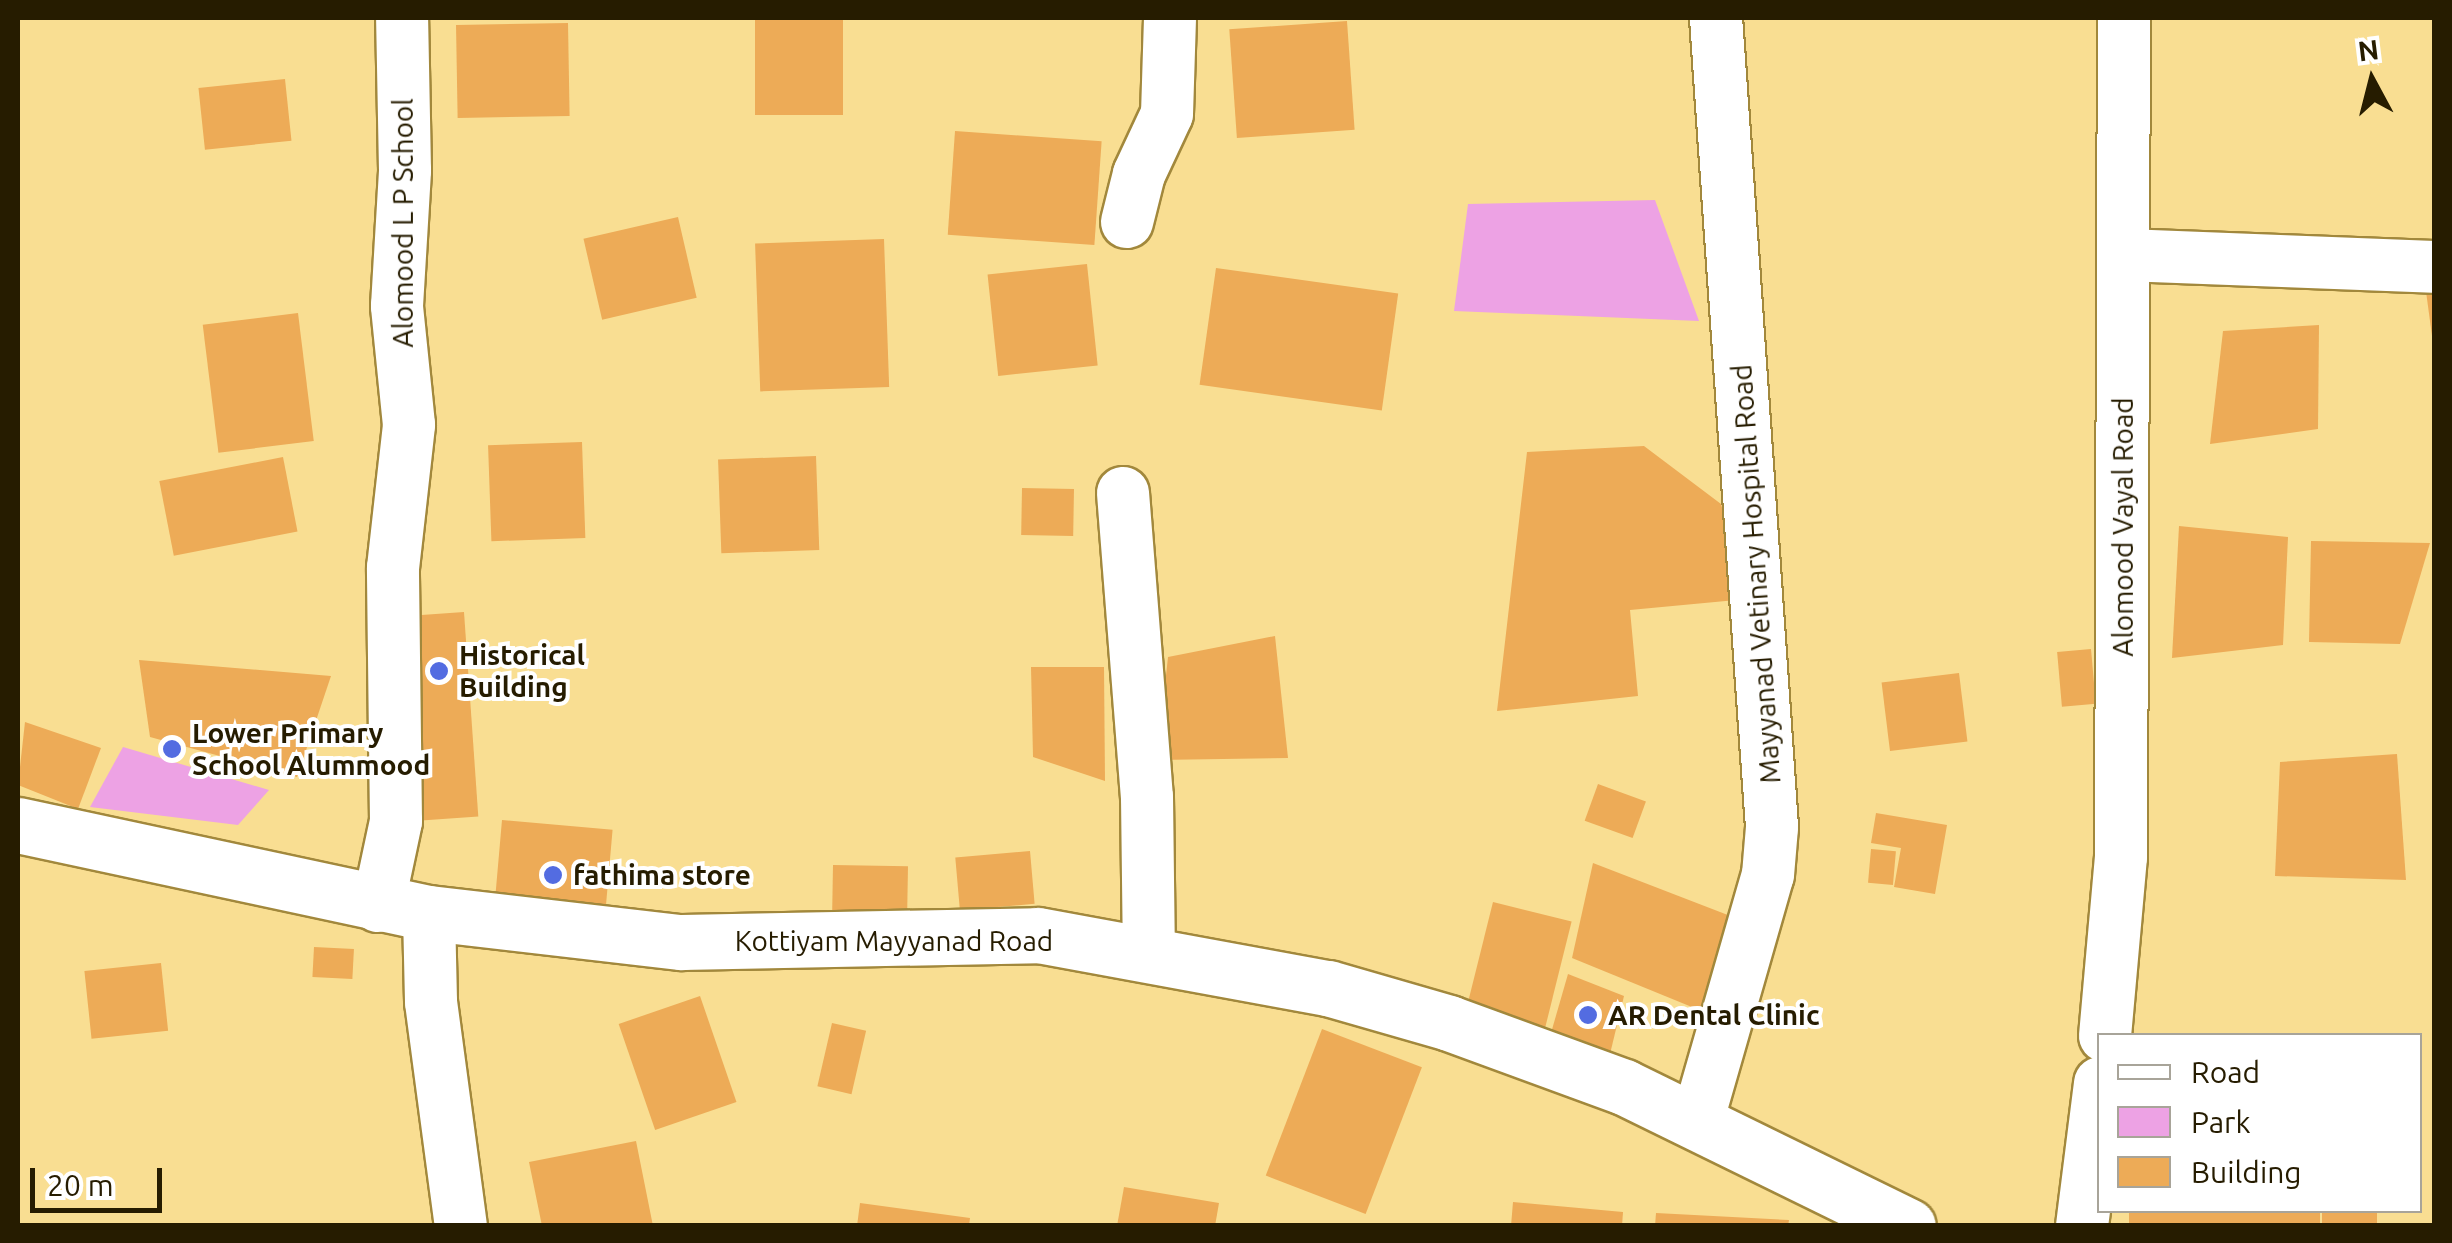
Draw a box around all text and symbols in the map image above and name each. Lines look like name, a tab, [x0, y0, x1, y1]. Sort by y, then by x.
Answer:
north arrow	[2322, 30, 2422, 130]
text: N	[2356, 33, 2381, 66]
street label: Alomood L P School	[386, 98, 420, 348]
street label: Mayyanad Vetinary Hospital Road	[1725, 363, 1787, 785]
street label: Alomood Vayal Road	[2106, 397, 2140, 657]
place label: Historical Building	[459, 638, 585, 704]
marker: Historical Building	[428, 660, 450, 682]
place label: Lower Primary School Alummood	[192, 716, 430, 782]
marker: Lower Primary School Alummood	[161, 738, 183, 760]
place label: fathima store	[573, 858, 751, 892]
marker: fathima store	[542, 864, 564, 886]
street label: Kottiyam Mayyanad Road	[735, 924, 1053, 958]
place label: AR Dental Clinic	[1608, 998, 1820, 1032]
marker: AR Dental Clinic	[1577, 1004, 1599, 1026]
legend	[2097, 1033, 2422, 1213]
text: Road	[2191, 1055, 2260, 1089]
text: Park	[2191, 1105, 2251, 1139]
scale bar	[35, 1148, 168, 1210]
text: Building	[2191, 1155, 2302, 1189]
text: 20 m	[47, 1168, 114, 1202]

